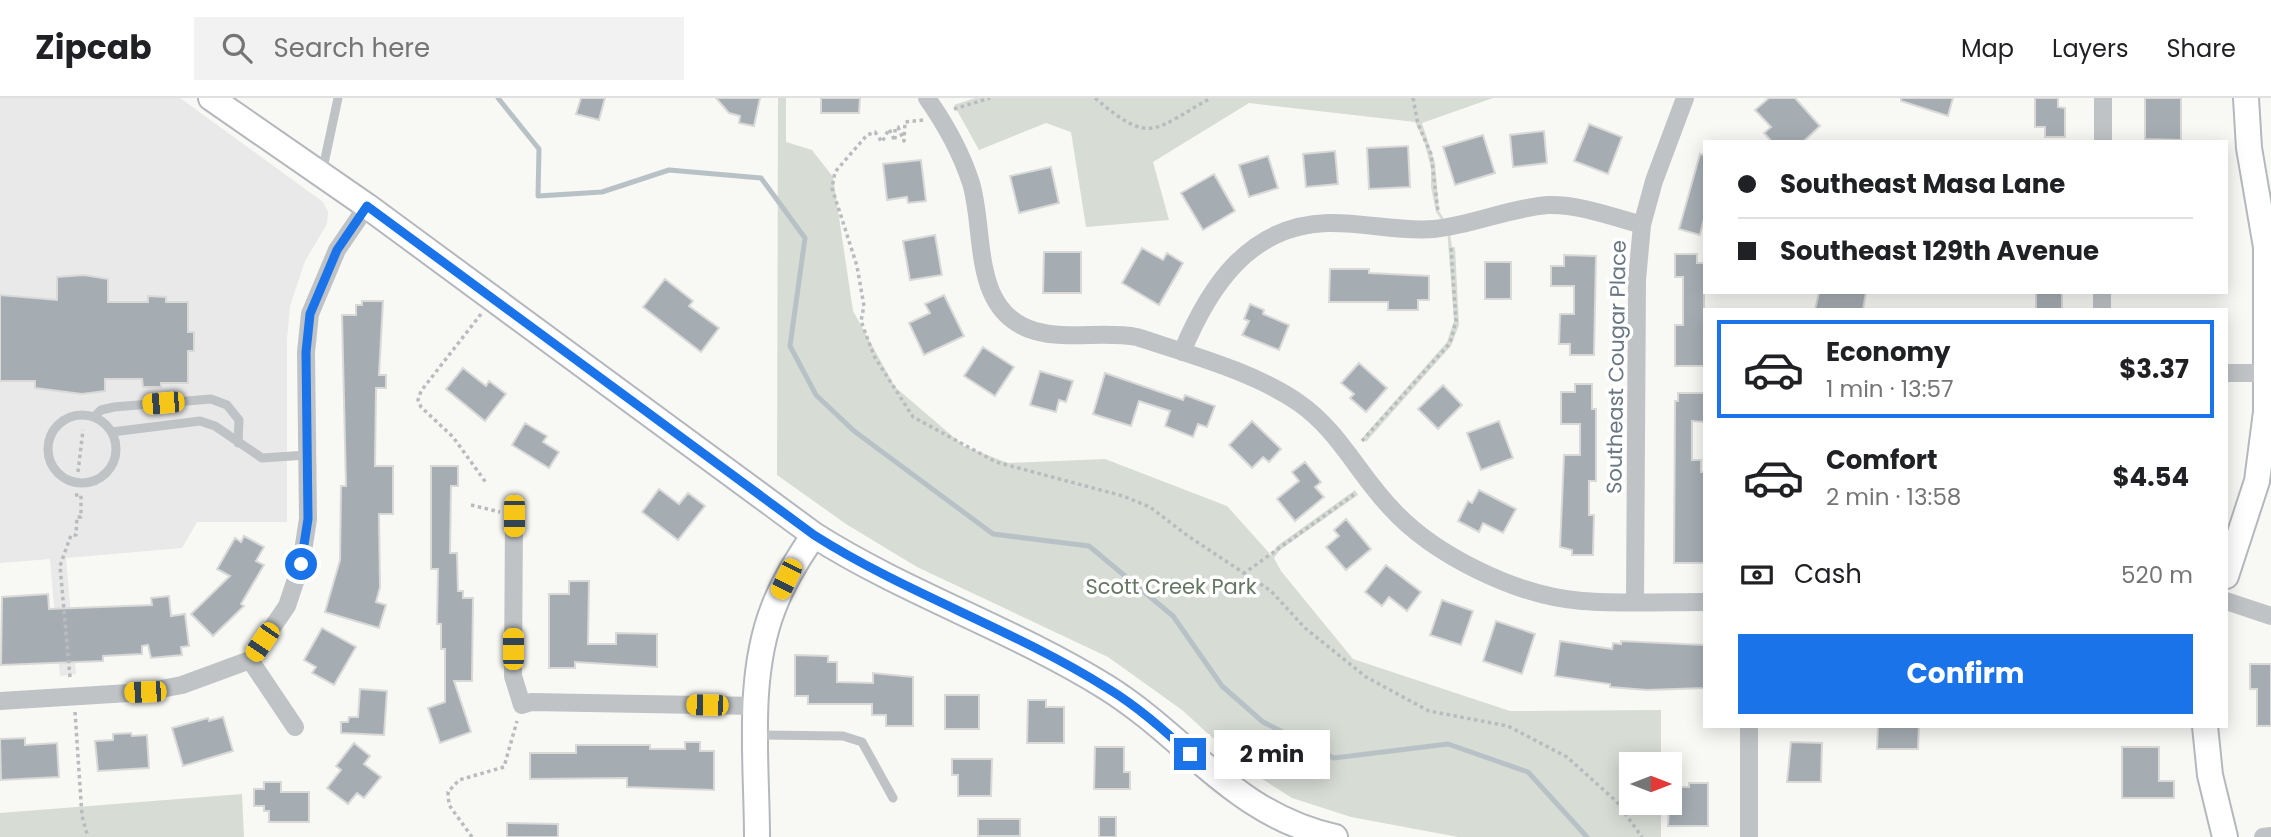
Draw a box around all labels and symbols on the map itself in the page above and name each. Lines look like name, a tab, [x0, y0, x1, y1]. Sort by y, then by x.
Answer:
street label: Southeast Cougar Place	[1599, 240, 1633, 494]
car	[142, 391, 185, 415]
car	[504, 495, 525, 537]
route start	[285, 548, 317, 580]
car	[768, 556, 805, 602]
park label: Scott Creek Park	[1086, 572, 1257, 601]
car	[242, 619, 283, 665]
car	[503, 628, 524, 670]
car	[124, 681, 167, 703]
car	[686, 694, 729, 716]
callout: 2 min	[1214, 730, 1330, 778]
route end	[1174, 738, 1206, 770]
north arrow	[1619, 752, 1682, 816]

